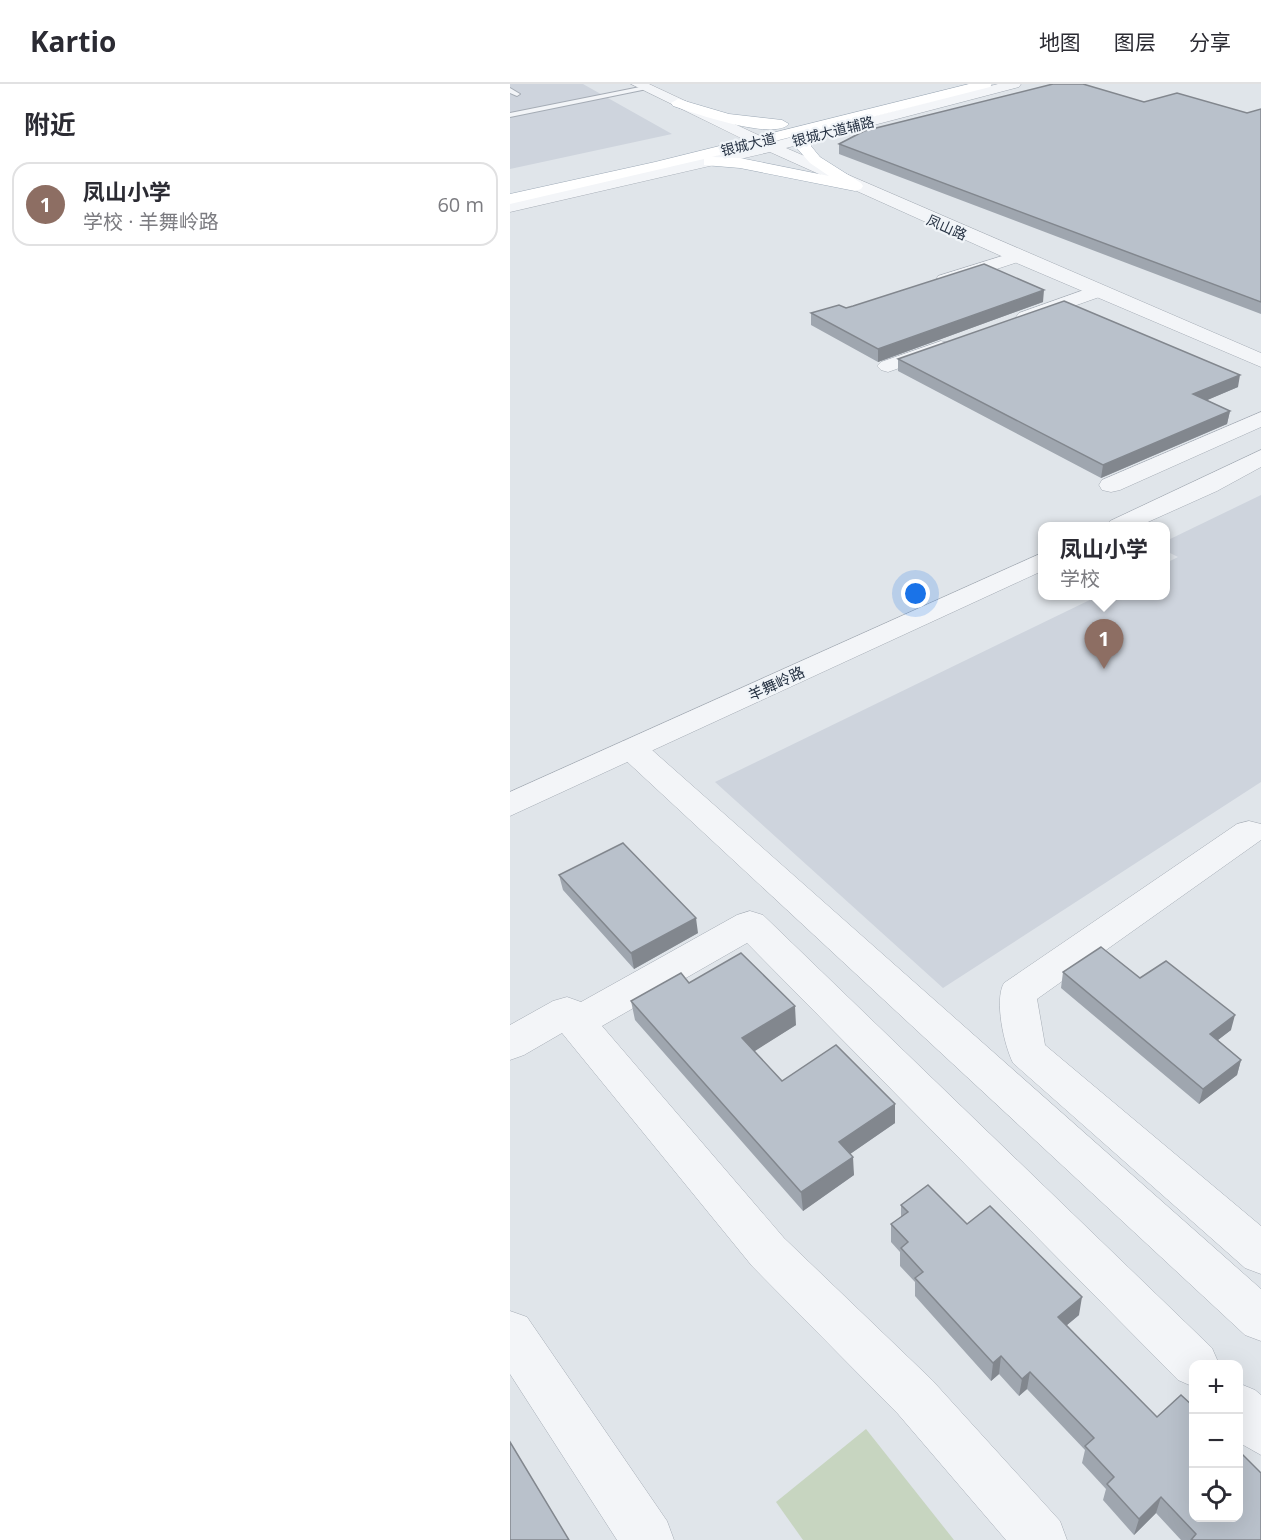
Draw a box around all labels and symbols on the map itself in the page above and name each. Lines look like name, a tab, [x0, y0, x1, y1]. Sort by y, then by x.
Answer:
street label: 银城大道辅路	[790, 112, 876, 150]
street label: 银城大道	[719, 128, 777, 160]
street label: 凤山路	[924, 210, 970, 244]
your location	[901, 579, 930, 608]
pin: 1	[1084, 620, 1124, 669]
street label: 羊舞岭路	[745, 661, 807, 705]

